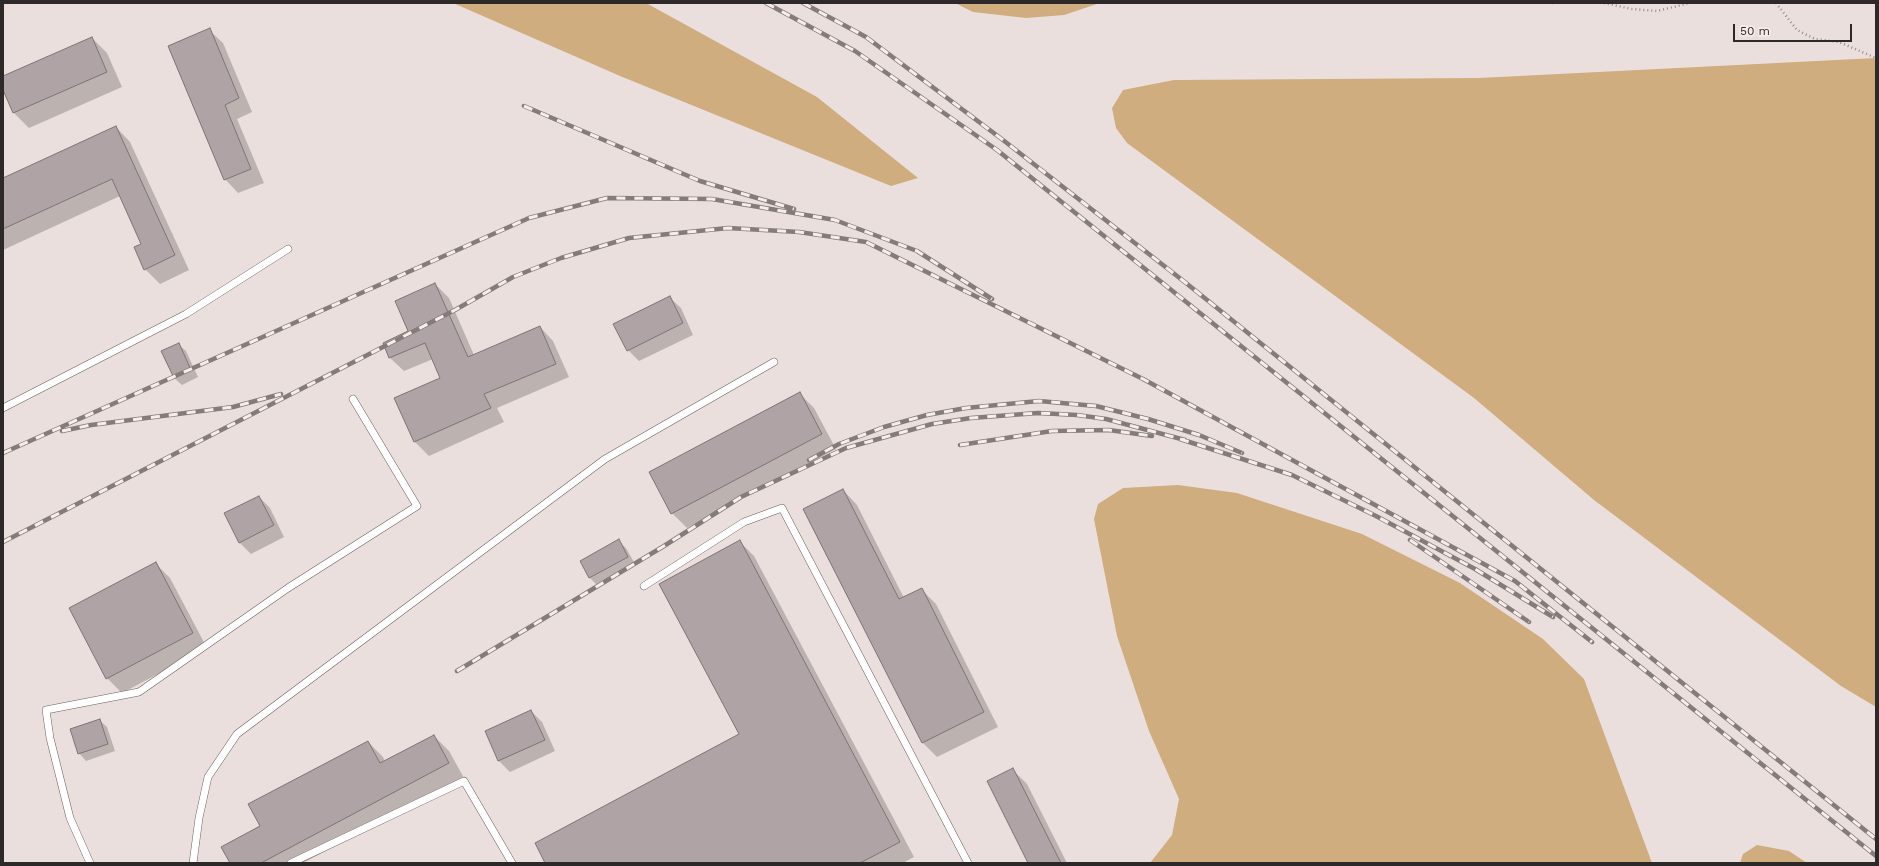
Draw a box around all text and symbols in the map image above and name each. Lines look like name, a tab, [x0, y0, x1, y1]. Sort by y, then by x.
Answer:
scale bar	[1735, 16, 1854, 42]
text: 50 m	[1740, 24, 1770, 38]

